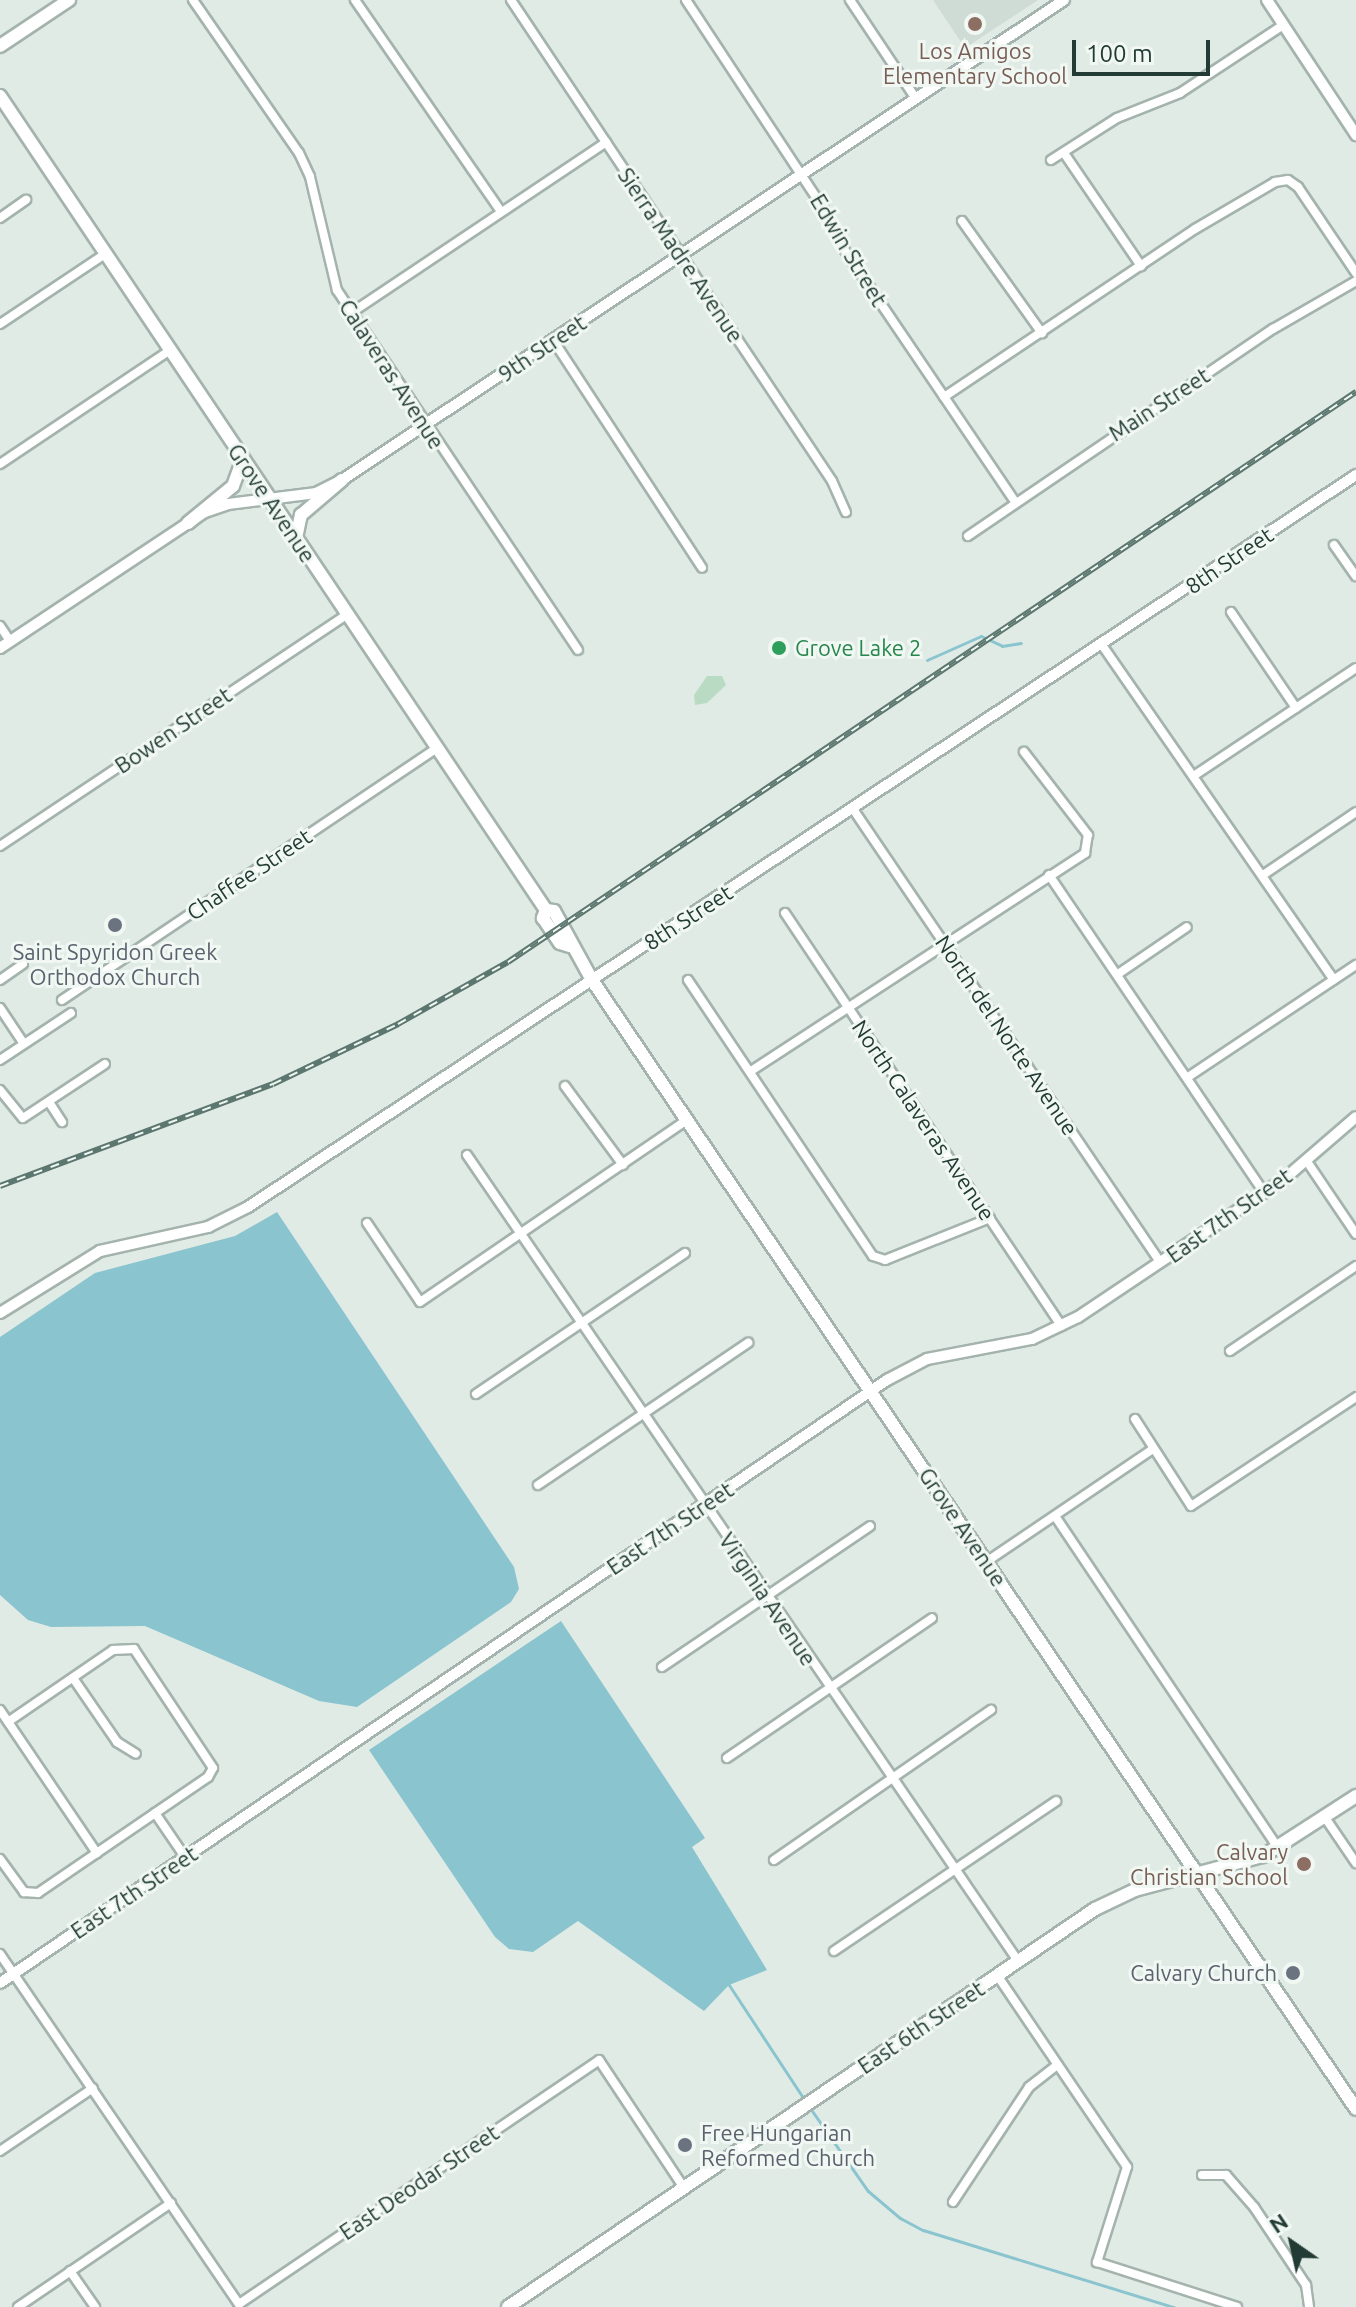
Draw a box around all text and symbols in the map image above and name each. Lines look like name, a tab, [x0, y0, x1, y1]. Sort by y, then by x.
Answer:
marker: Los Amigos Elementary School	[966, 15, 984, 33]
scale bar	[1076, 24, 1214, 74]
place label: Los Amigos Elementary School	[883, 37, 1067, 88]
text: 100 m	[1086, 40, 1153, 67]
street label: Sierra Madre Avenue	[613, 163, 749, 347]
street label: Edwin Street	[805, 189, 893, 311]
street label: Calaveras Avenue	[334, 294, 450, 454]
street label: 9th Street	[493, 309, 591, 387]
street label: Main Street	[1104, 362, 1214, 446]
street label: Grove Avenue	[223, 439, 321, 567]
street label: 8th Street	[1180, 521, 1278, 599]
place label: Grove Lake 2	[795, 635, 921, 661]
marker: Grove Lake 2	[770, 639, 788, 657]
street label: Bowen Street	[110, 681, 236, 779]
street label: Chaffee Street	[182, 823, 316, 925]
street label: 8th Street	[639, 879, 737, 955]
marker: Saint Spyridon Greek Orthodox Church	[106, 916, 124, 934]
street label: North del Norte Avenue	[930, 930, 1084, 1140]
place label: Saint Spyridon Greek Orthodox Church	[13, 938, 217, 990]
street label: North Calaveras Avenue	[847, 1015, 1001, 1225]
street label: East 7th Street	[1161, 1162, 1297, 1268]
street label: Grove Avenue	[914, 1463, 1012, 1591]
street label: East 7th Street	[602, 1476, 738, 1580]
street label: Virginia Avenue	[714, 1527, 822, 1671]
place label: Calvary Christian School	[1130, 1838, 1288, 1890]
street label: East 7th Street	[66, 1840, 202, 1944]
marker: Calvary Christian School	[1295, 1855, 1313, 1873]
place label: Calvary Church	[1130, 1960, 1277, 1986]
marker: Calvary Church	[1284, 1964, 1302, 1982]
street label: East 6th Street	[853, 1975, 989, 2079]
street label: East Deodar Street	[334, 2119, 504, 2245]
place label: Free Hungarian Reformed Church	[701, 2119, 875, 2170]
marker: Free Hungarian Reformed Church	[676, 2136, 694, 2154]
north arrow	[1252, 2203, 1332, 2283]
text: N	[1264, 2208, 1292, 2238]

